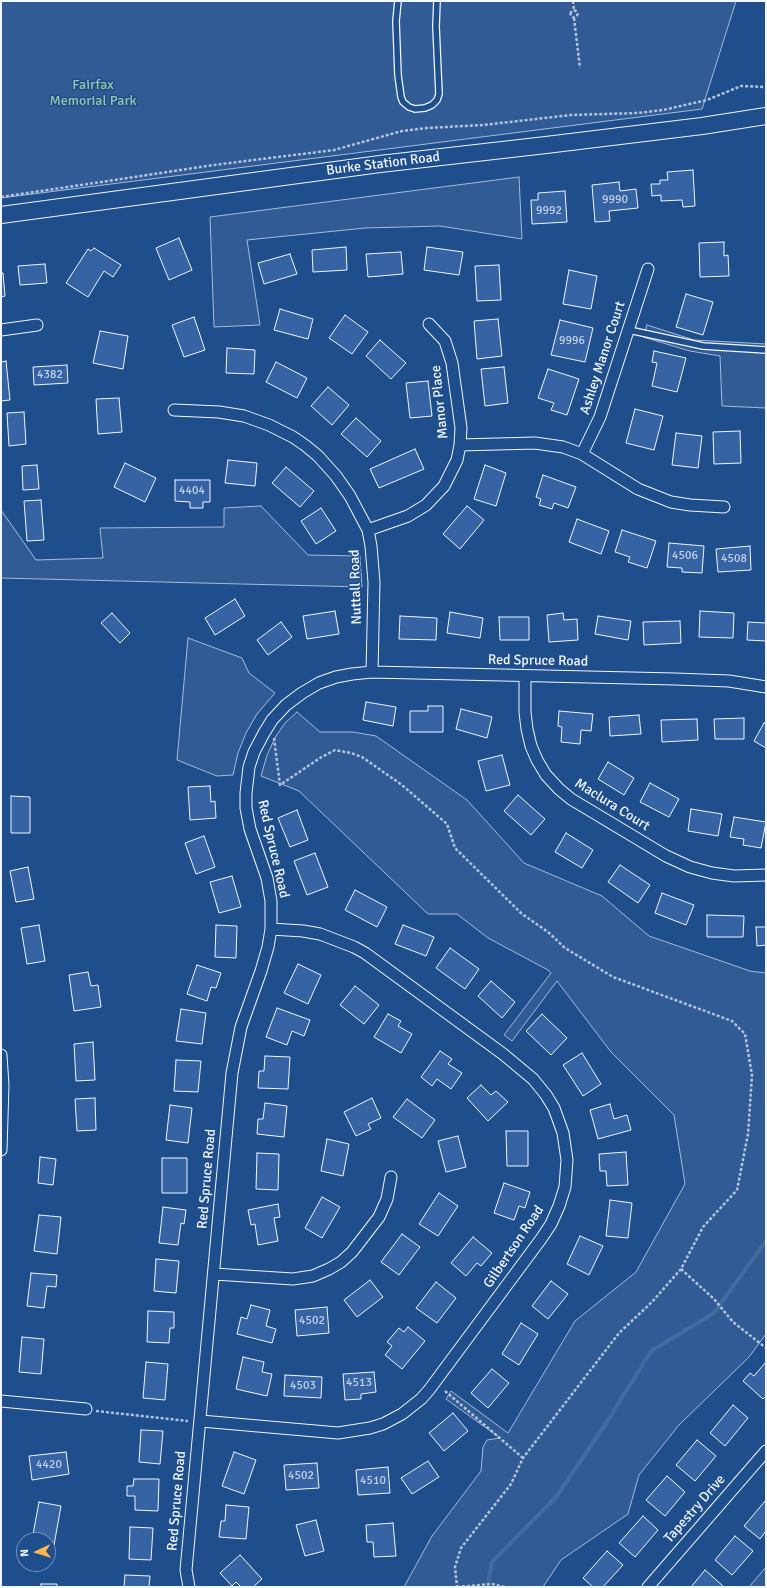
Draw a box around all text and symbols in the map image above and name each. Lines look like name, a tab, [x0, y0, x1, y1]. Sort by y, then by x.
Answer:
park label: Fairfax Memorial Park	[49, 77, 137, 110]
street label: Burke Station Road	[325, 149, 441, 179]
house number: 9990	[602, 193, 628, 207]
house number: 9992	[536, 204, 562, 218]
street label: Ashley Manor Court	[577, 299, 629, 417]
house number: 9996	[559, 334, 585, 348]
street label: Manor Place	[428, 364, 452, 440]
house number: 4382	[37, 368, 63, 382]
house number: 4404	[179, 484, 205, 498]
street label: Nuttall Road	[346, 549, 366, 625]
house number: 4506	[672, 549, 698, 563]
house number: 4508	[721, 552, 747, 566]
street label: Red Spruce Road	[488, 652, 588, 670]
street label: Maclura Court	[571, 775, 653, 835]
street label: Red Spruce Road	[254, 798, 292, 900]
street label: Red Spruce Road	[194, 1128, 220, 1230]
street label: Gilbertson Road	[480, 1203, 548, 1291]
house number: 4502	[299, 1314, 325, 1328]
house number: 4513	[346, 1376, 372, 1390]
house number: 4503	[290, 1379, 316, 1393]
street label: Red Spruce Road	[164, 1450, 190, 1552]
house number: 4420	[36, 1458, 62, 1472]
house number: 4502	[288, 1469, 314, 1483]
street label: Tapestry Drive	[661, 1471, 729, 1547]
house number: 4510	[360, 1474, 386, 1488]
north arrow	[16, 1532, 56, 1572]
text: N	[18, 1549, 31, 1557]

